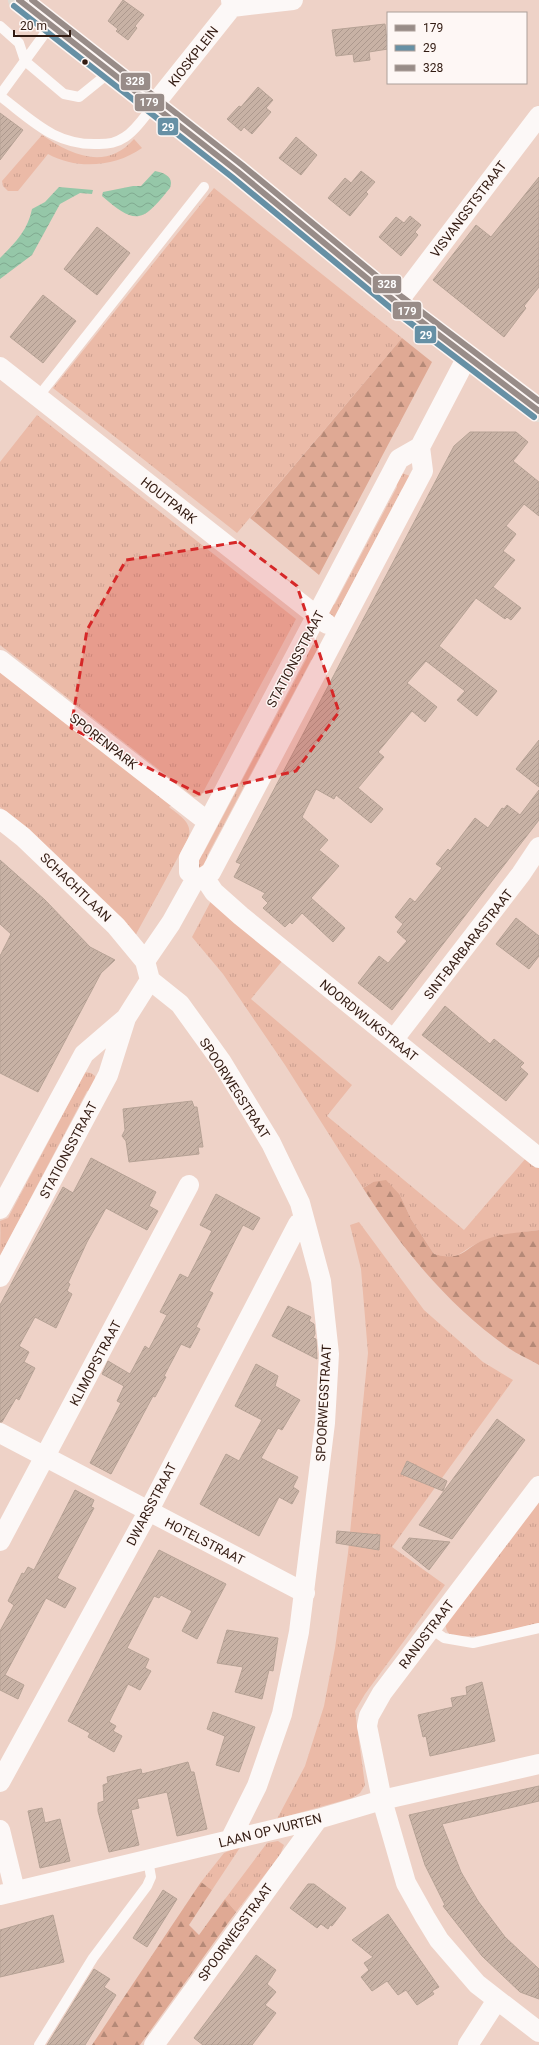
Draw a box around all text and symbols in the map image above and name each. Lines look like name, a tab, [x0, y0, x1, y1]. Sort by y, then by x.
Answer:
scale bar	[14, 12, 70, 38]
legend	[387, 12, 527, 84]
text: 20 m	[20, 19, 47, 33]
text: 179	[423, 21, 443, 35]
street label: KIOSKPLEIN	[165, 23, 221, 89]
text: 29	[423, 41, 437, 55]
unlabelled marker	[80, 57, 90, 67]
text: 328	[423, 61, 443, 75]
line badge: 328	[120, 72, 151, 91]
text: 328	[126, 75, 144, 88]
line badge: 179	[134, 93, 165, 112]
text: 179	[140, 96, 158, 109]
line badge: 29	[157, 117, 179, 136]
text: 29	[162, 121, 174, 134]
street label: VISVANGSTSTRAAT	[427, 158, 510, 260]
line badge: 328	[372, 275, 402, 294]
text: 328	[378, 278, 396, 291]
line badge: 179	[392, 301, 422, 320]
text: 179	[398, 305, 416, 318]
line badge: 29	[414, 325, 437, 344]
text: 29	[420, 329, 432, 342]
street label: HOUTPARK	[138, 474, 200, 527]
street label: STATIONSSTRAAT	[264, 608, 327, 710]
street label: SPORENPARK	[67, 710, 141, 773]
street label: SCHACHTLAAN	[37, 850, 114, 925]
street label: SINT-BARBARASTRAAT	[421, 886, 516, 1002]
street label: NOORDWIJKSTRAAT	[317, 976, 421, 1065]
street label: SPOORWEGSTRAAT	[196, 1035, 273, 1142]
street label: STATIONSSTRAAT	[37, 1099, 100, 1201]
street label: KLIMOPSTRAAT	[67, 1318, 124, 1409]
street label: SPOORWEGSTRAAT	[313, 1344, 334, 1462]
street label: DWARSSTRAAT	[123, 1460, 180, 1548]
street label: HOTELSTRAAT	[162, 1515, 247, 1568]
street label: RANDSTRAAT	[396, 1597, 457, 1671]
street label: LAAN OP VURTEN	[217, 1810, 323, 1851]
street label: SPOORWEGSTRAAT	[195, 1880, 276, 1984]

